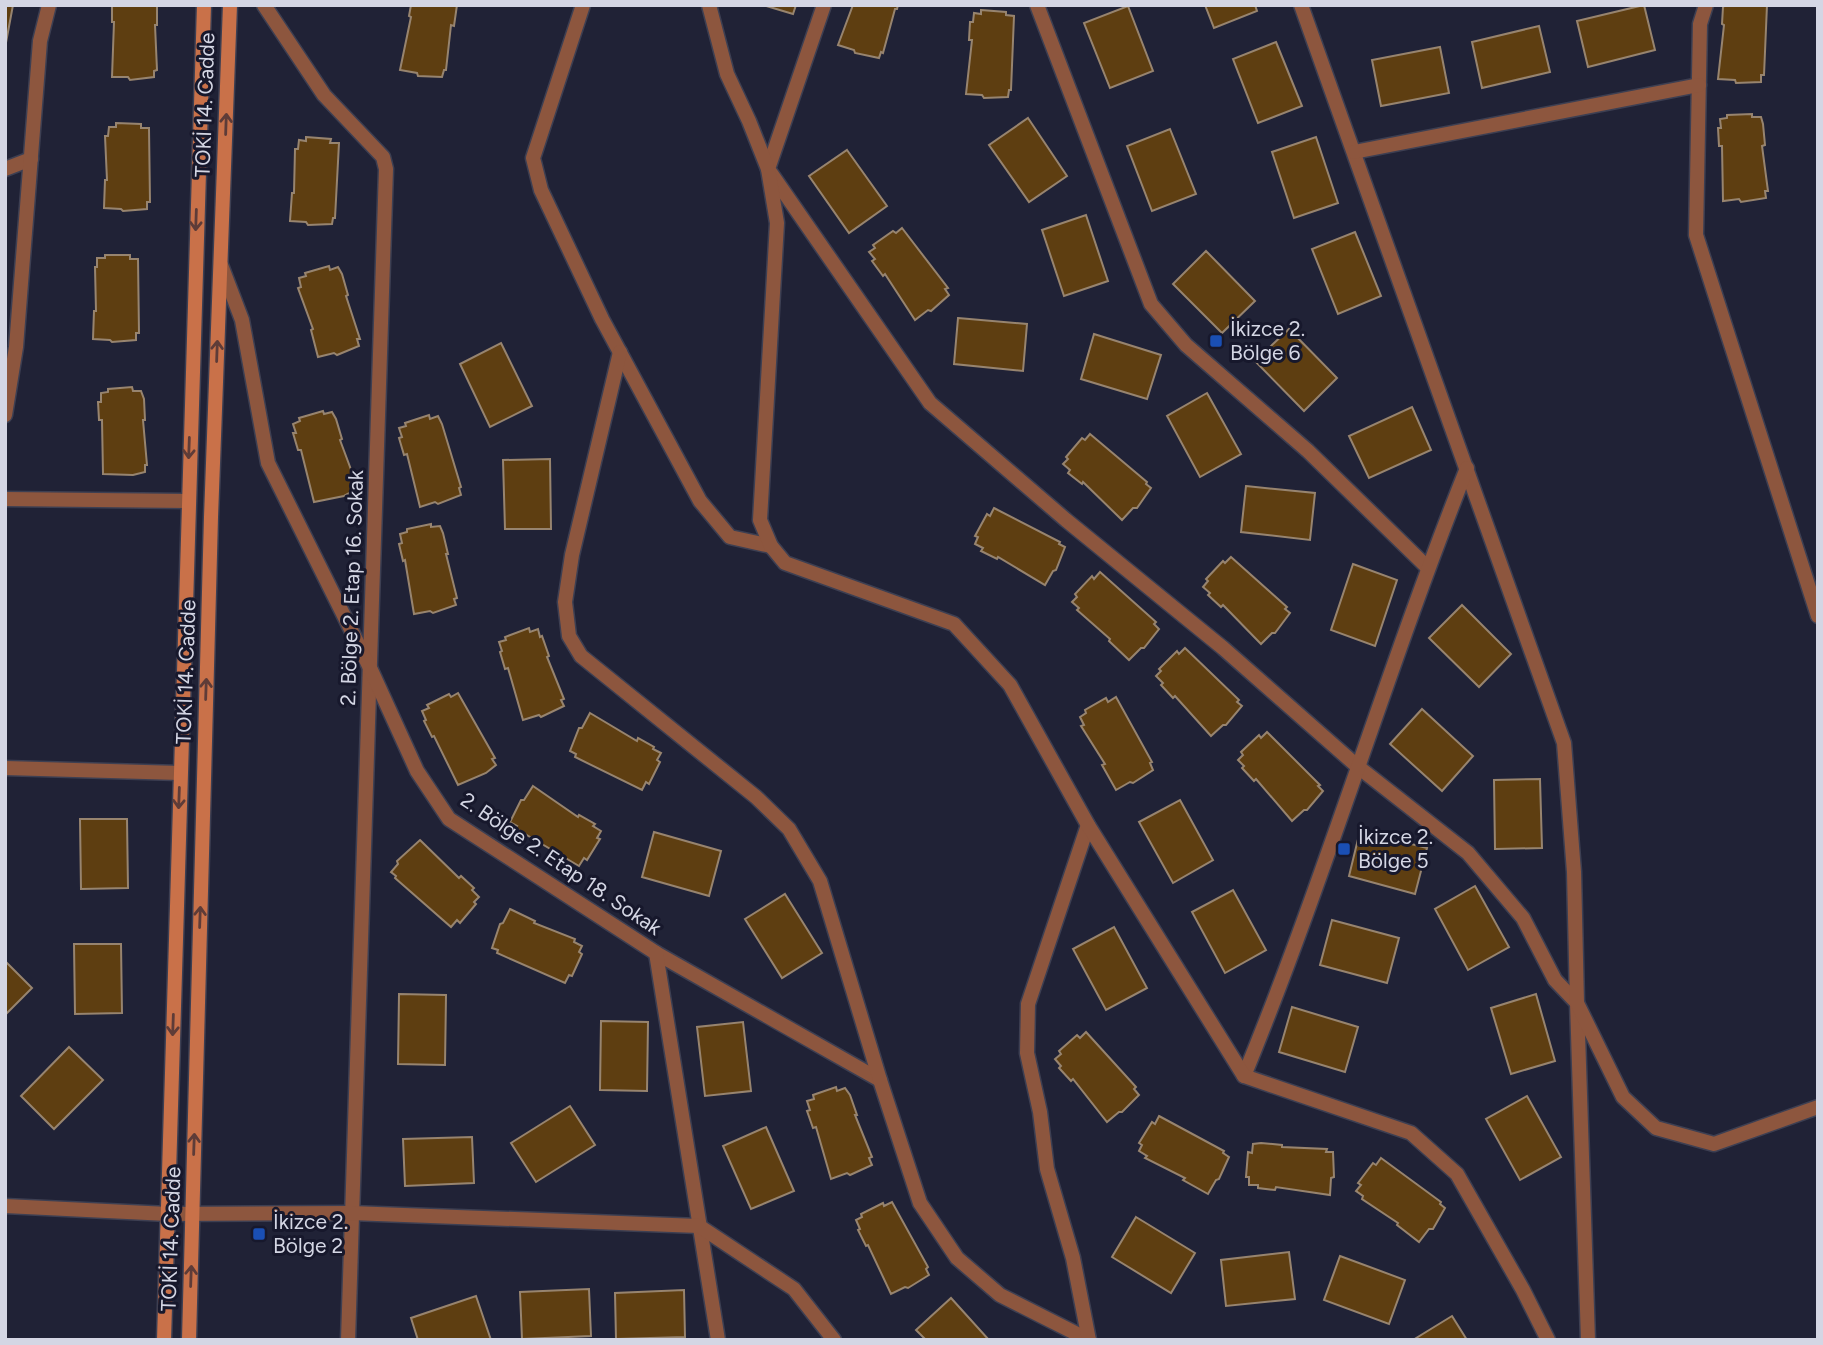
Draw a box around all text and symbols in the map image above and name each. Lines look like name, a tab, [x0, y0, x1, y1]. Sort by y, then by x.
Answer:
street label: TOKİ 14. Cadde	[189, 32, 220, 178]
one-way arrow	[219, 113, 232, 136]
one-way arrow	[190, 209, 203, 232]
place label: İkizce 2. Bölge 6	[1230, 316, 1305, 365]
marker: İkizce 2. Bölge 6	[1208, 333, 1224, 349]
one-way arrow	[211, 340, 224, 363]
one-way arrow	[182, 436, 196, 459]
street label: 2. Bölge 2. Etap 16. Sokak	[335, 469, 368, 706]
street label: TOKİ 14. Cadde	[170, 599, 201, 745]
one-way arrow	[200, 678, 213, 701]
one-way arrow	[173, 786, 186, 809]
street label: 2. Bölge 2. Etap 18. Sokak	[456, 787, 667, 941]
place label: İkizce 2. Bölge 5	[1358, 824, 1433, 873]
marker: İkizce 2. Bölge 5	[1336, 841, 1352, 857]
one-way arrow	[194, 905, 207, 928]
one-way arrow	[167, 1013, 180, 1036]
one-way arrow	[188, 1133, 201, 1156]
street label: TOKİ 14. Cadde	[155, 1166, 186, 1312]
place label: İkizce 2. Bölge 2	[273, 1209, 348, 1258]
marker: İkizce 2. Bölge 2	[251, 1226, 267, 1242]
one-way arrow	[184, 1265, 198, 1288]

